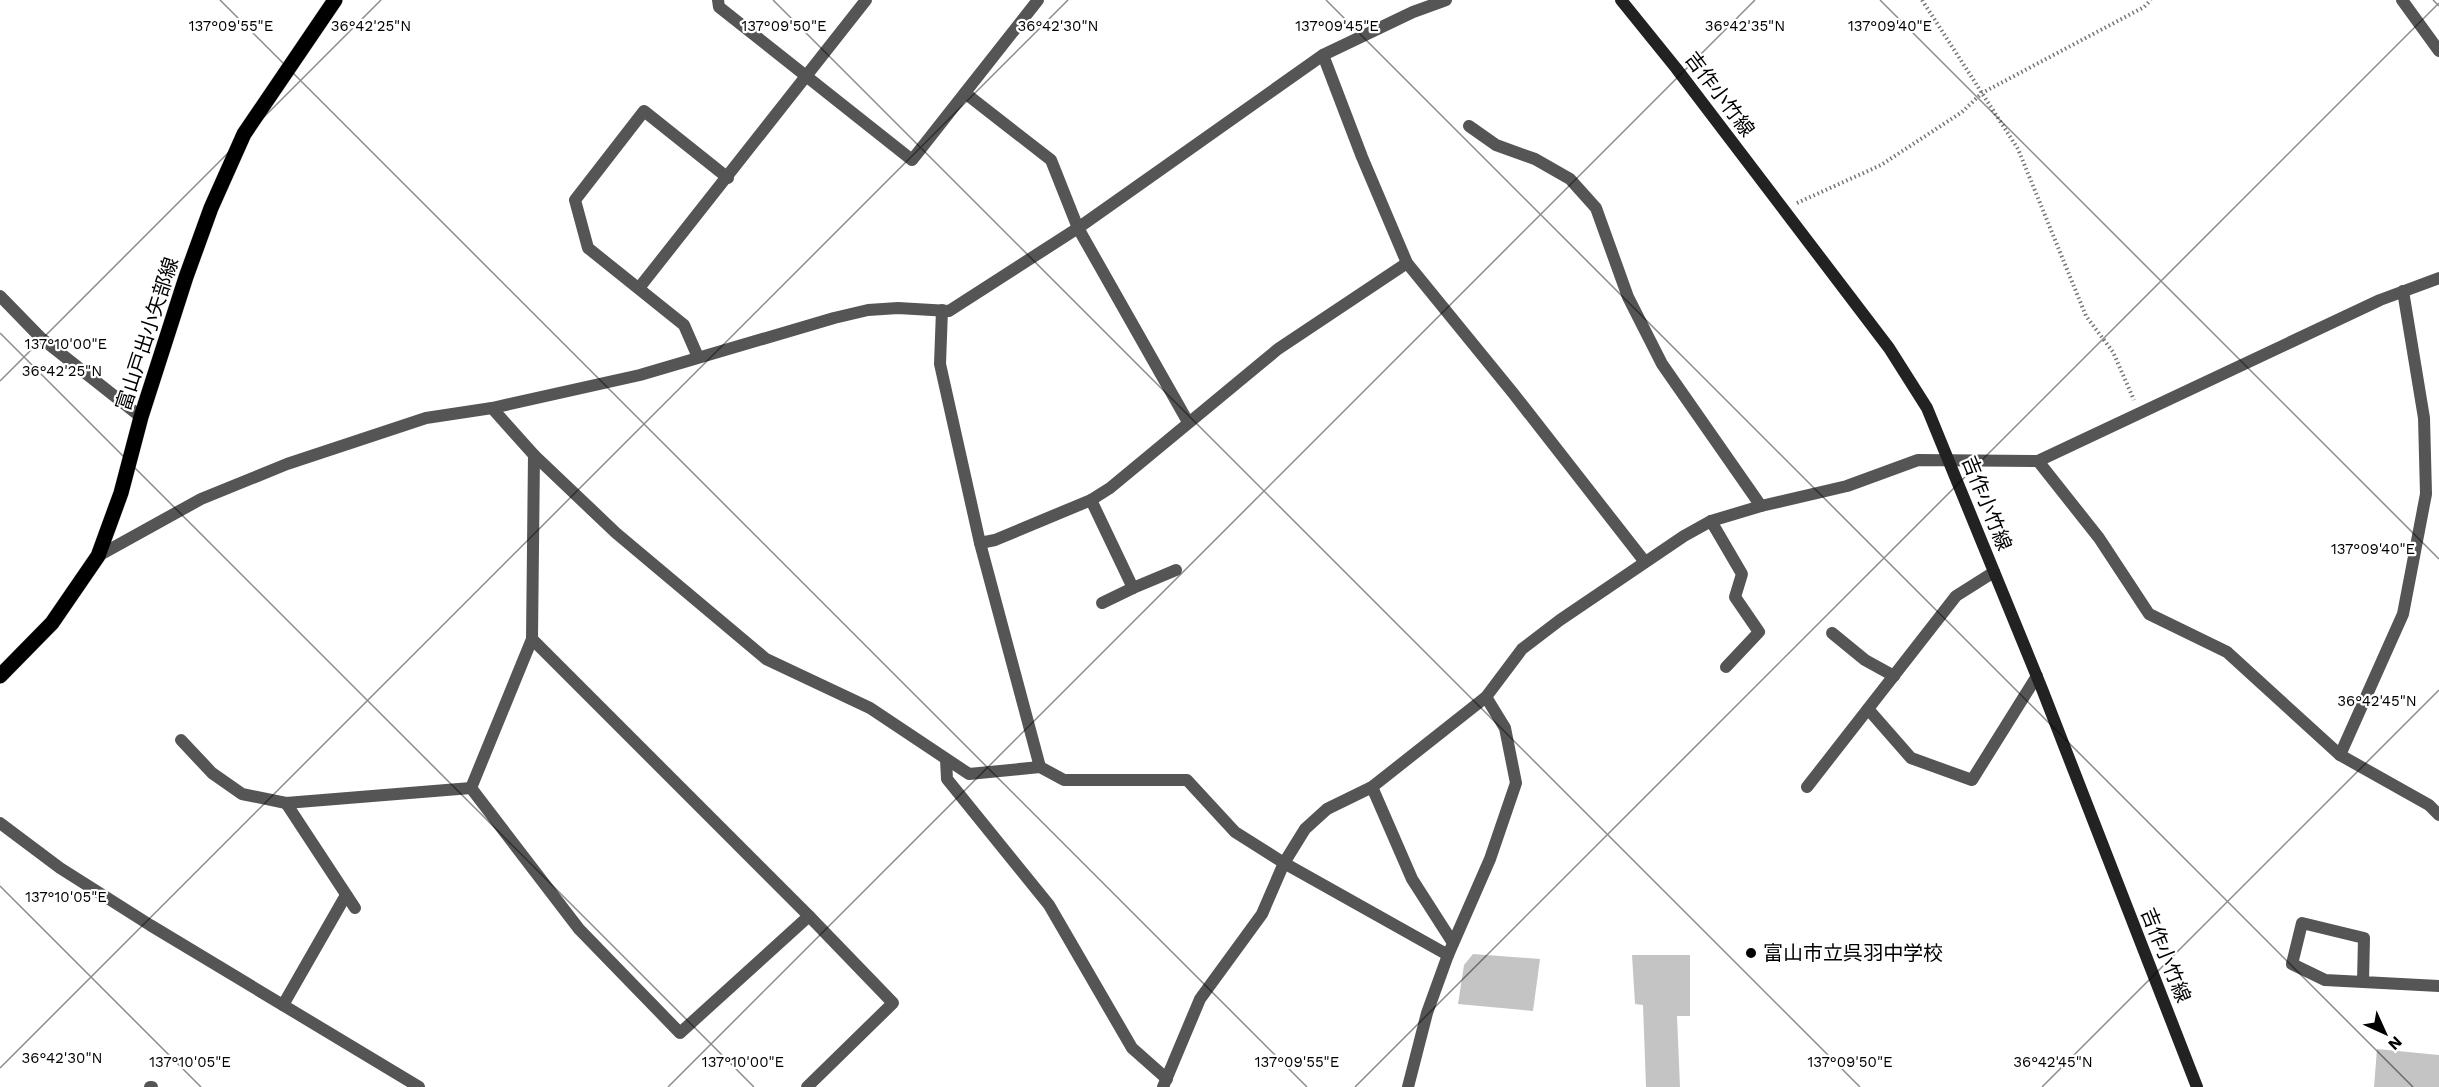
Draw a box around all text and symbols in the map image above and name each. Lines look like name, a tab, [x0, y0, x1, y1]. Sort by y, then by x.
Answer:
text: 137°09'55"E	[189, 17, 273, 35]
text: 36°42'25"N	[331, 17, 411, 35]
text: 137°09'50"E	[741, 17, 827, 35]
text: 36°42'30"N	[1018, 17, 1098, 35]
text: 137°09'45"E	[1295, 17, 1379, 35]
text: 36°42'35"N	[1705, 17, 1785, 35]
text: 137°09'40"E	[1848, 17, 1932, 35]
street label: 吉作小竹線	[1680, 47, 1760, 141]
street label: 富山戸出小矢部線	[111, 254, 183, 414]
text: 137°10'00"E	[25, 335, 107, 353]
text: 36°42'25"N	[22, 362, 102, 380]
street label: 吉作小竹線	[1957, 452, 2017, 554]
text: 137°09'40"E	[2331, 540, 2415, 558]
text: 36°42'45"N	[2337, 692, 2417, 710]
text: 137°10'05"E	[25, 888, 107, 906]
street label: 吉作小竹線	[2136, 904, 2196, 1006]
place label: 富山市立呉羽中学校	[1763, 941, 1943, 965]
marker: 富山市立呉羽中学校	[1744, 946, 1758, 960]
north arrow	[2355, 1003, 2415, 1063]
text: N	[2384, 1032, 2406, 1054]
text: 36°42'30"N	[22, 1049, 102, 1067]
text: 137°10'05"E	[149, 1053, 231, 1071]
text: 137°10'00"E	[702, 1053, 784, 1071]
text: 137°09'55"E	[1255, 1053, 1339, 1071]
text: 137°09'50"E	[1807, 1053, 1893, 1071]
text: 36°42'45"N	[2013, 1053, 2093, 1071]

